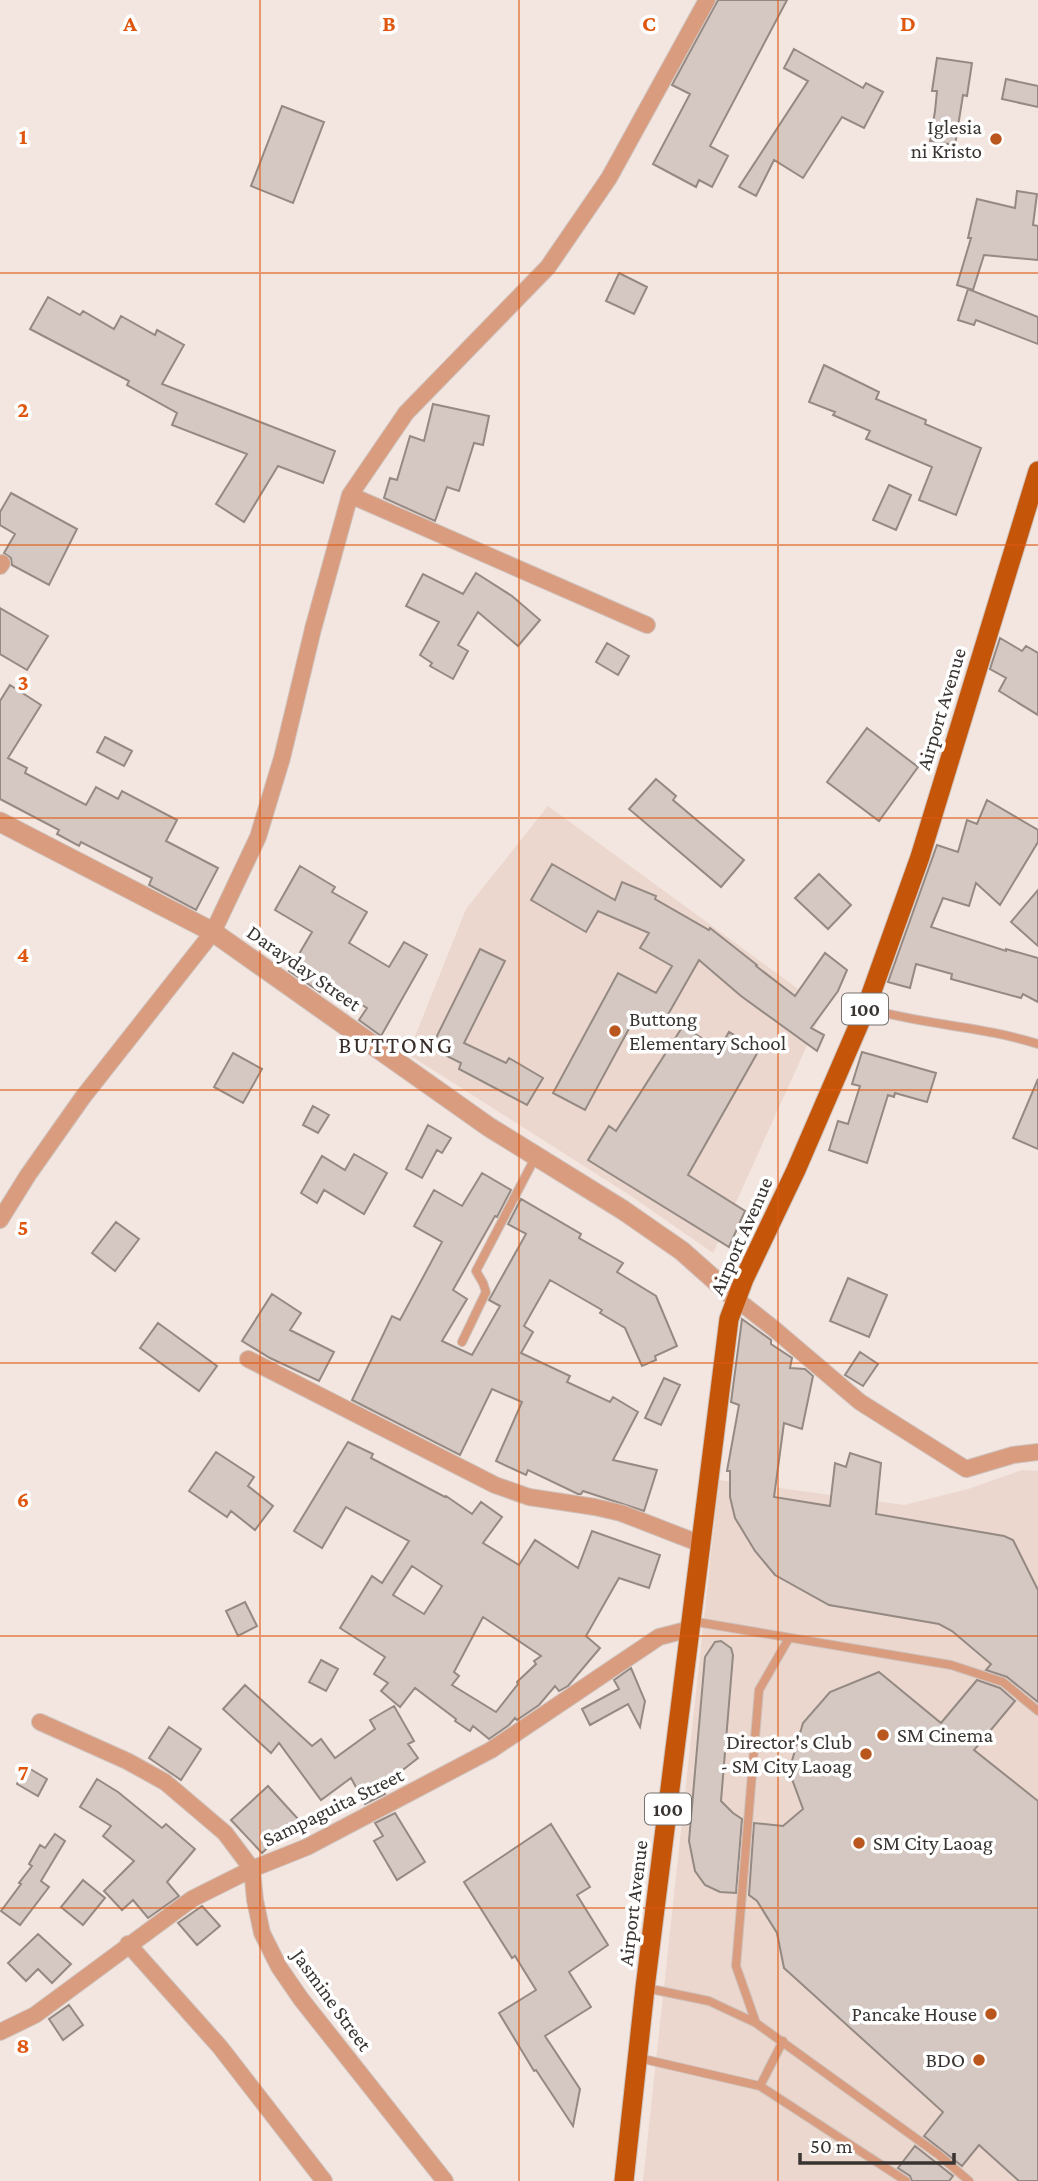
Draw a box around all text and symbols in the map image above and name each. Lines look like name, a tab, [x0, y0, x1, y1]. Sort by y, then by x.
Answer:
text: A	[122, 10, 137, 36]
text: B	[382, 10, 396, 36]
text: C	[642, 10, 656, 36]
text: D	[900, 10, 916, 36]
place label: Iglesia ni Kristo	[911, 115, 982, 163]
text: 1	[19, 123, 28, 149]
marker: Iglesia ni Kristo	[988, 131, 1004, 147]
text: 2	[17, 396, 29, 422]
street label: Airport Avenue	[911, 645, 971, 773]
text: 3	[17, 669, 29, 695]
street label: Darayday Street	[242, 920, 366, 1017]
text: 4	[17, 941, 29, 967]
road number: 100	[842, 993, 888, 1024]
place label: Buttong Elementary School	[629, 1007, 786, 1055]
marker: Buttong Elementary School	[607, 1023, 623, 1039]
district label: BUTTONG	[338, 1031, 454, 1058]
street label: Airport Avenue	[704, 1173, 778, 1299]
text: 5	[17, 1214, 29, 1240]
text: 6	[17, 1486, 29, 1512]
place label: SM Cinema	[897, 1723, 993, 1747]
marker: SM Cinema	[875, 1727, 891, 1743]
place label: Director's Club - SM City Laoag	[720, 1730, 852, 1778]
marker: Director's Club - SM City Laoag	[858, 1746, 874, 1762]
text: 7	[17, 1759, 29, 1785]
street label: Sampaguita Street	[259, 1762, 408, 1851]
road number: 100	[645, 1794, 691, 1825]
place label: SM City Laoag	[873, 1831, 993, 1855]
marker: SM City Laoag	[851, 1835, 867, 1851]
street label: Airport Avenue	[613, 1839, 653, 1967]
street label: Jasmine Street	[286, 1943, 378, 2057]
place label: Pancake House	[851, 2002, 977, 2026]
marker: Pancake House	[983, 2006, 999, 2022]
text: 8	[16, 2032, 30, 2058]
place label: BDO	[925, 2048, 965, 2072]
marker: BDO	[971, 2052, 987, 2068]
scale bar	[800, 2122, 954, 2166]
text: 50 m	[810, 2134, 853, 2158]

